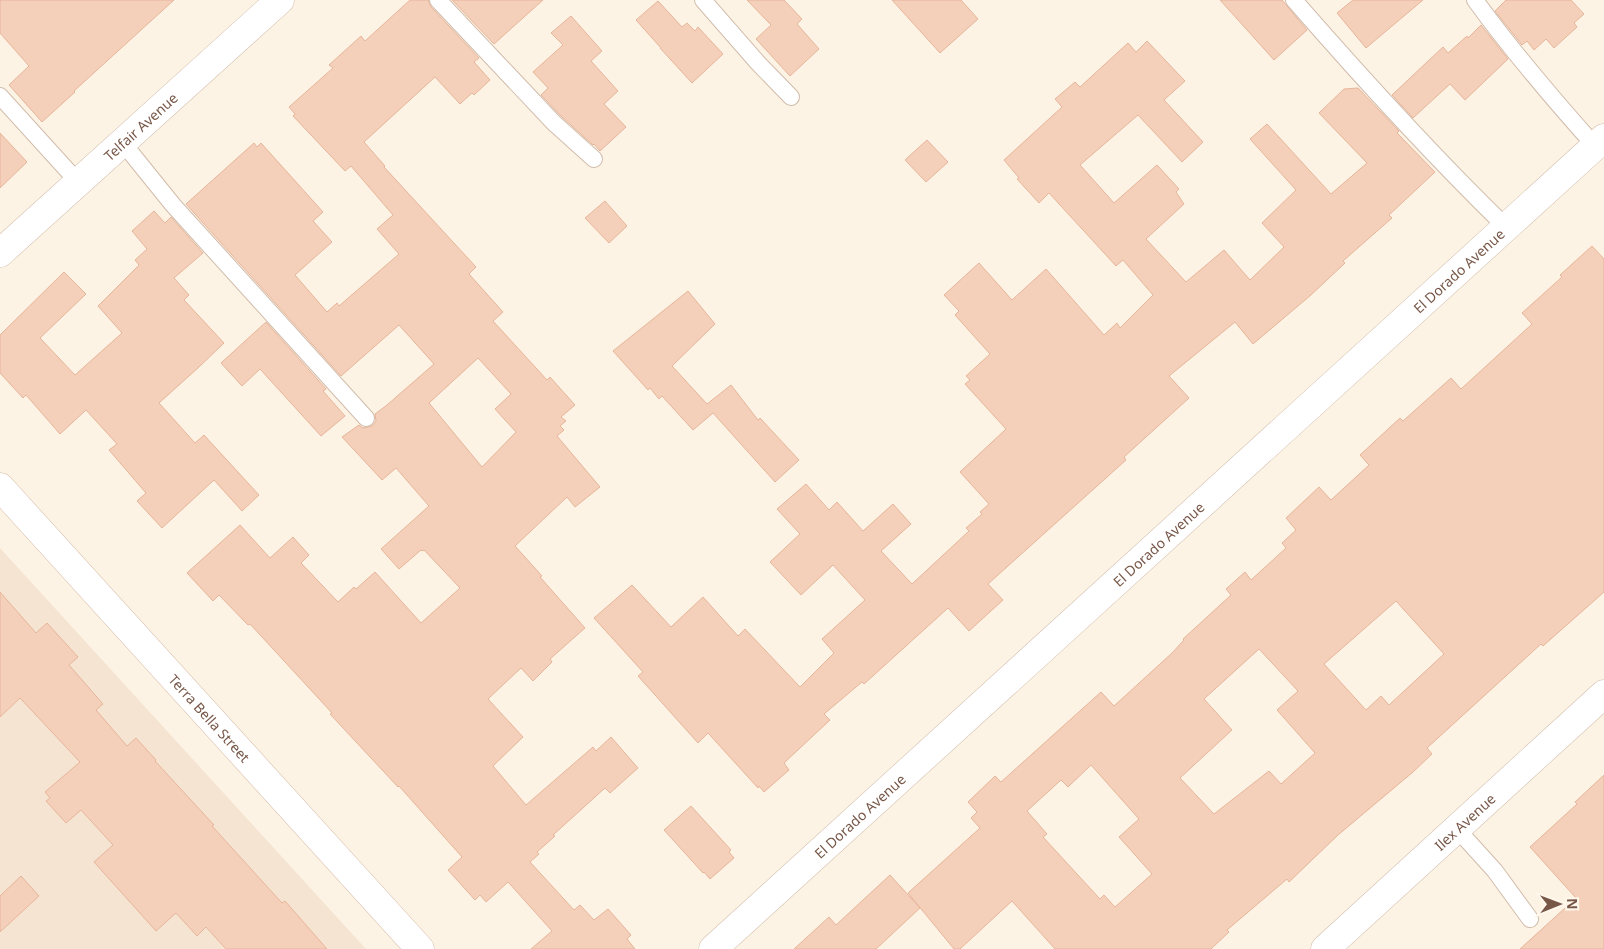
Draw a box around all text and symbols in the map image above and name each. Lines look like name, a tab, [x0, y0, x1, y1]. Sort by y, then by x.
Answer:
street label: Telfair Avenue	[99, 88, 181, 165]
street label: El Dorado Avenue	[1409, 224, 1508, 317]
street label: El Dorado Avenue	[1108, 497, 1208, 590]
street label: Terra Bella Street	[165, 670, 255, 766]
street label: El Dorado Avenue	[810, 769, 909, 862]
street label: Ilex Avenue	[1430, 789, 1499, 854]
north arrow	[1534, 879, 1584, 929]
text: N	[1563, 898, 1582, 910]

